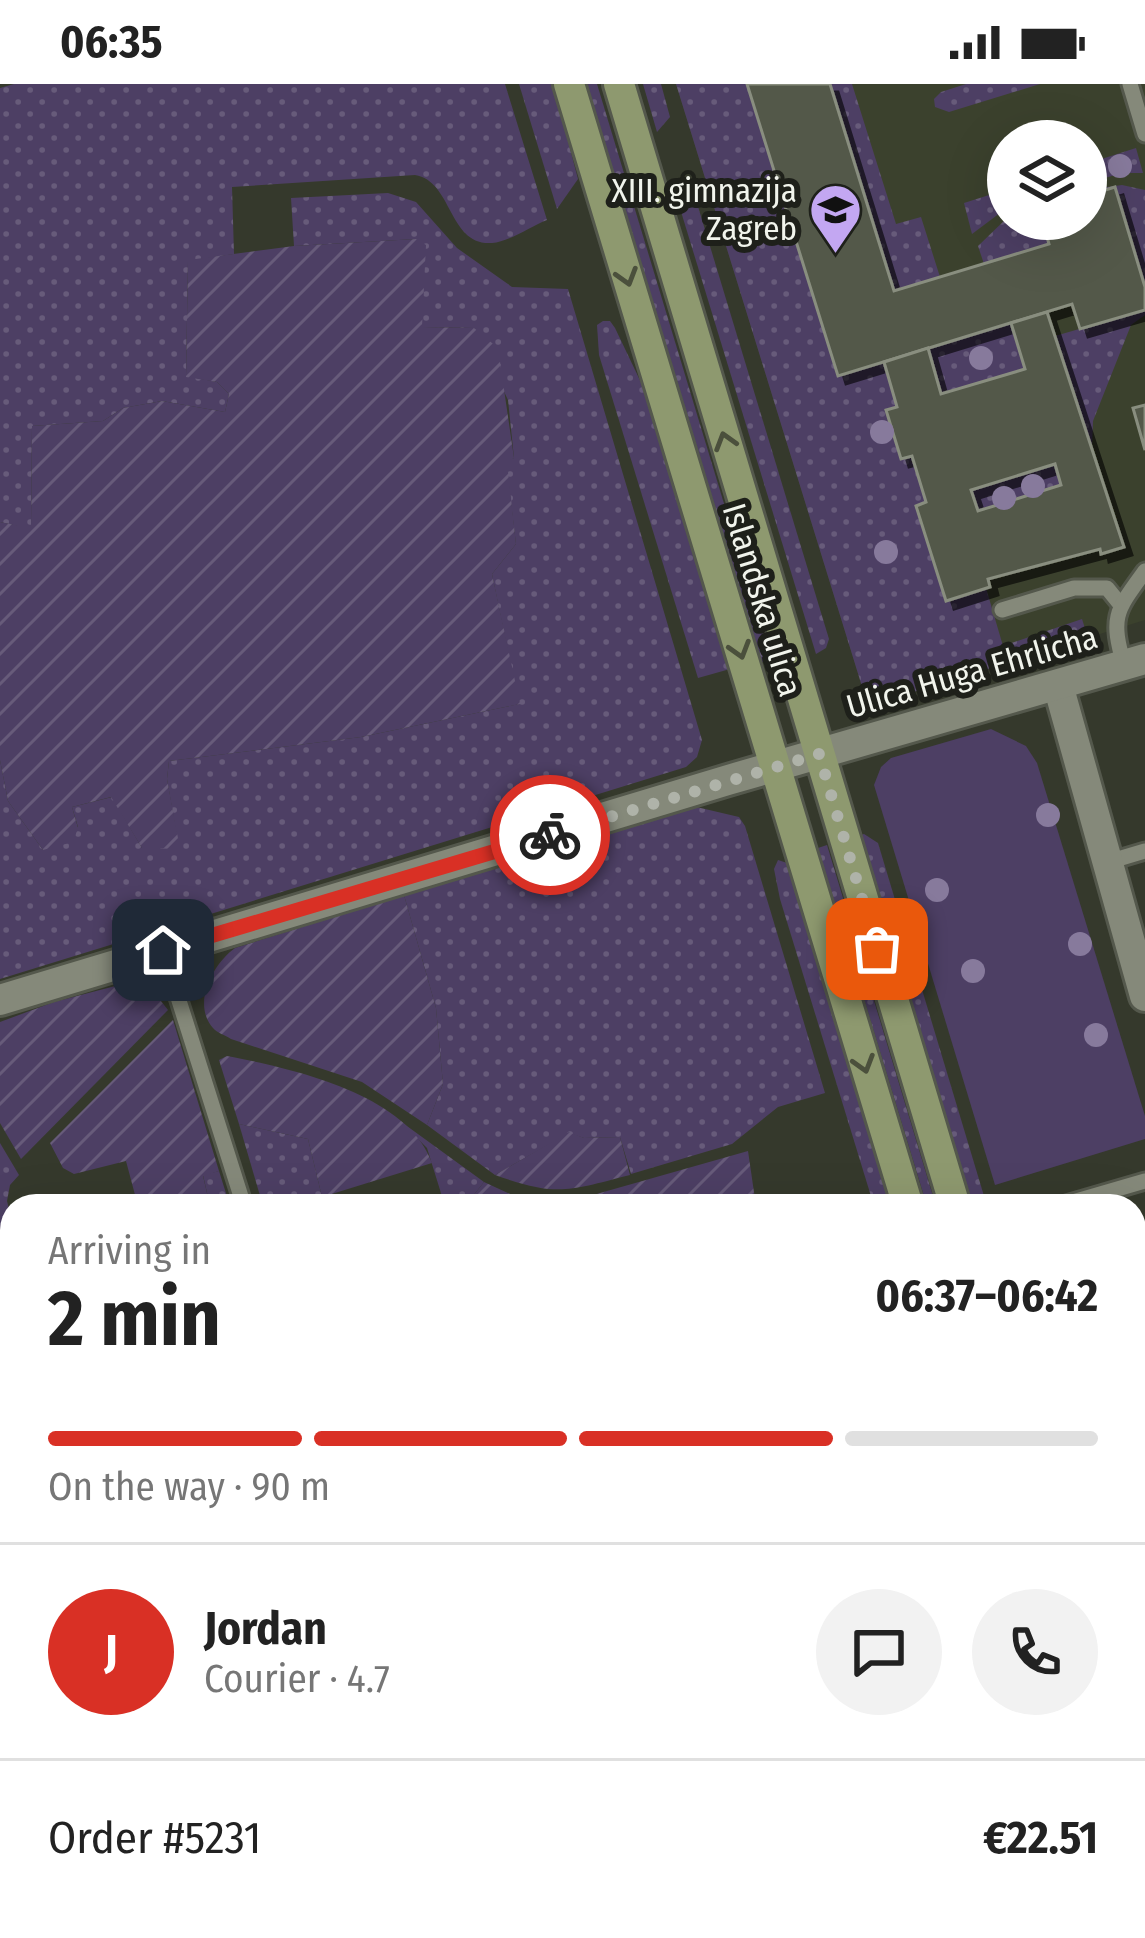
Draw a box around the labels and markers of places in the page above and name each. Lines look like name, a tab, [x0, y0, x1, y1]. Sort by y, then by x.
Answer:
place label: XIII. gimnazija Zagreb	[612, 171, 797, 249]
school or university icon: XIII. gimnazija Zagreb	[808, 182, 864, 256]
pin	[826, 898, 928, 1000]
pin	[112, 899, 214, 1001]

